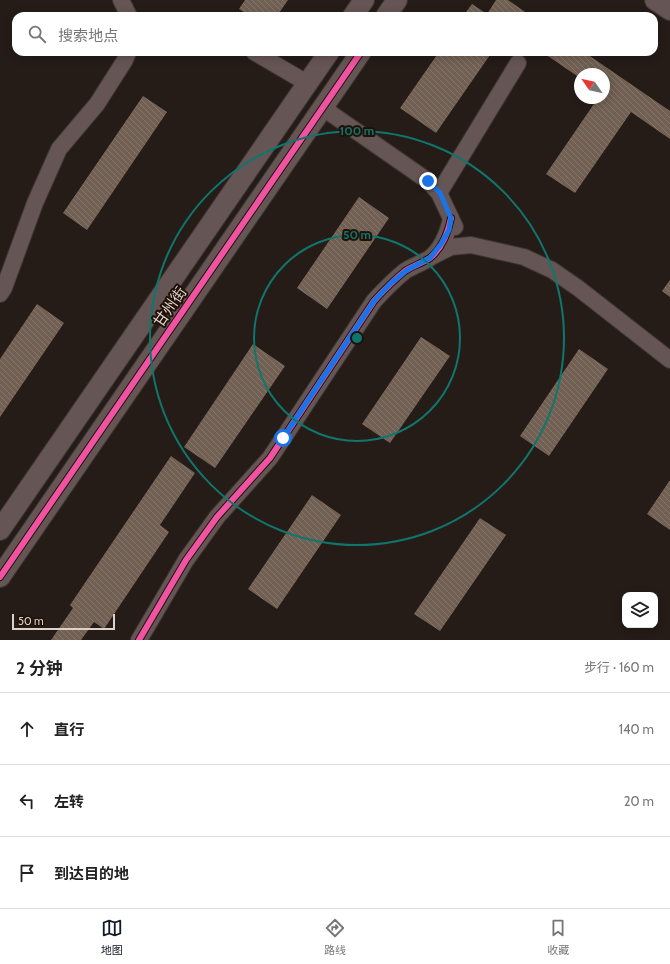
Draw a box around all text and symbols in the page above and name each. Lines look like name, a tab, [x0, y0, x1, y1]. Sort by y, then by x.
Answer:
search box	[12, 12, 658, 56]
icon: search	[26, 23, 48, 45]
text: 搜索地点	[58, 27, 118, 45]
north arrow	[574, 68, 610, 104]
text: 100 m	[340, 123, 374, 138]
route end	[419, 172, 437, 190]
text: 50 m	[343, 227, 371, 242]
street label: 甘州街	[150, 283, 190, 331]
centre of rings	[350, 331, 364, 345]
route start	[274, 429, 292, 447]
map controls	[622, 592, 658, 628]
button: layers	[622, 592, 658, 628]
scale bar	[12, 612, 115, 631]
text: 50 m	[18, 614, 44, 628]
text: 2 分钟	[16, 658, 63, 678]
text: 步行 · 160 m	[584, 659, 654, 675]
icon: ahead	[16, 718, 38, 740]
text: 直行	[54, 721, 84, 739]
text: 140 m	[619, 721, 654, 737]
icon: left	[16, 790, 38, 812]
text: 左转	[54, 793, 84, 811]
text: 20 m	[624, 793, 654, 809]
icon: arrive	[16, 862, 38, 884]
text: 到达目的地	[54, 865, 129, 883]
tab: 地图	[101, 917, 123, 957]
tab: 路线	[324, 917, 346, 957]
tab: 收藏	[547, 917, 569, 957]

